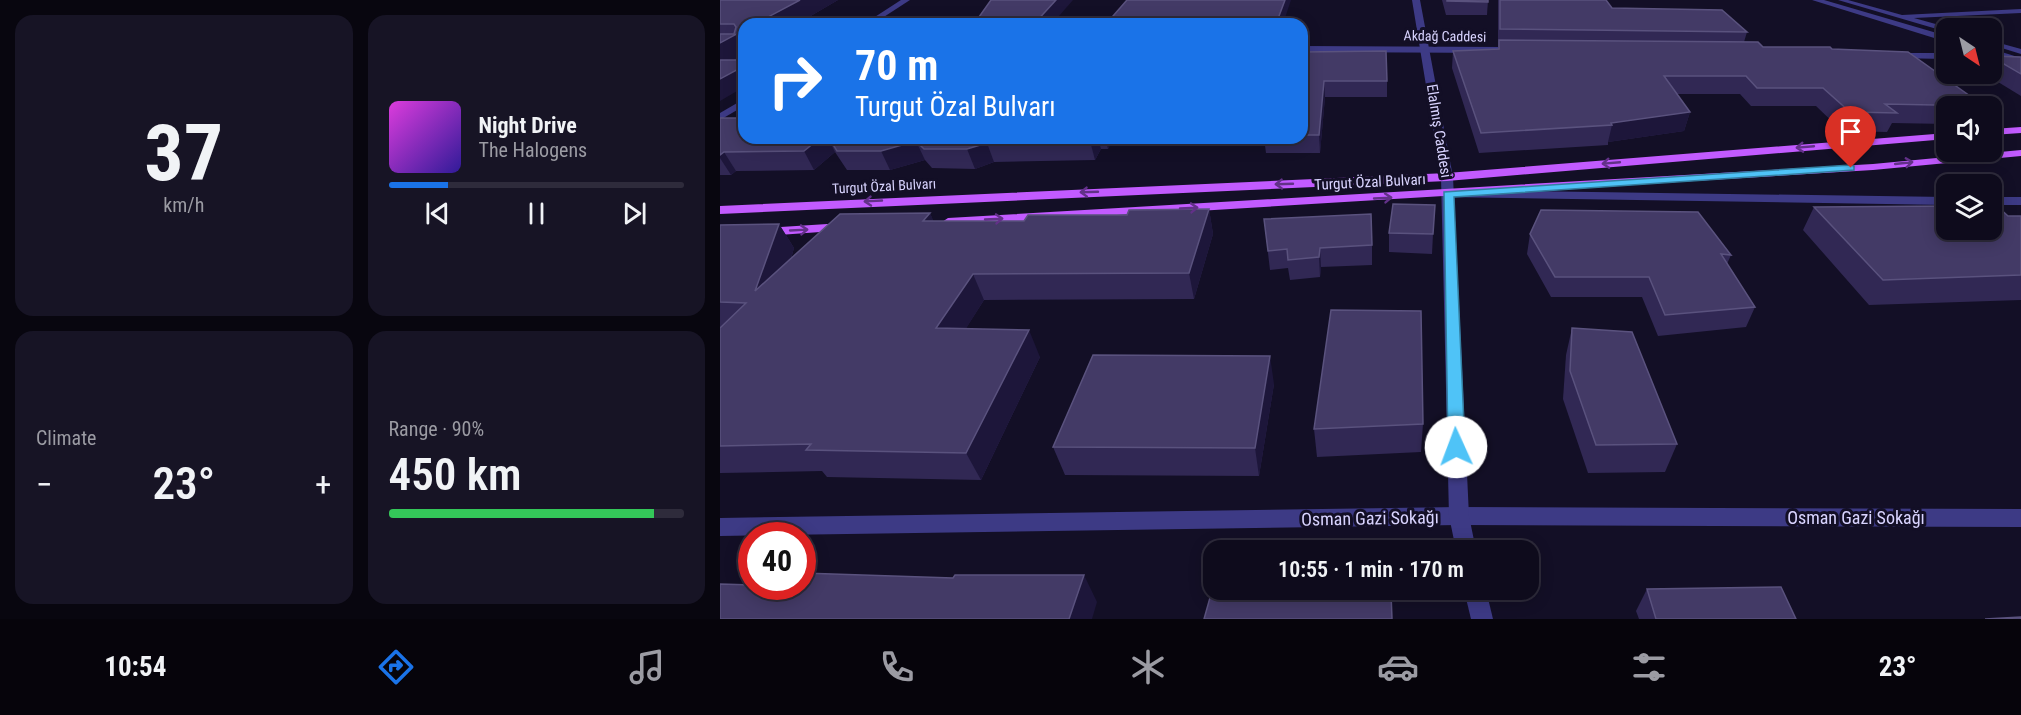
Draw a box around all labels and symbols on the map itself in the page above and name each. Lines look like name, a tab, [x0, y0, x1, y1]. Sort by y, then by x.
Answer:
north arrow	[1936, 18, 2002, 84]
street label: Akdağ Caddesi	[1404, 27, 1486, 45]
street label: Elalmış Caddesi	[1423, 83, 1455, 179]
pin	[1825, 106, 1876, 168]
one-way arrow	[1796, 142, 1815, 153]
one-way arrow	[1894, 157, 1914, 168]
one-way arrow	[1601, 158, 1621, 169]
street label: Turgut Özal Bulvarı	[1314, 170, 1426, 194]
street label: Turgut Özal Bulvarı	[832, 175, 936, 197]
one-way arrow	[1274, 178, 1294, 189]
one-way arrow	[1080, 186, 1100, 197]
one-way arrow	[1373, 192, 1393, 203]
one-way arrow	[864, 196, 884, 207]
one-way arrow	[1178, 203, 1198, 214]
one-way arrow	[984, 213, 1004, 224]
one-way arrow	[789, 224, 809, 235]
position arrow	[1424, 415, 1488, 479]
street label: Osman Gazi Sokağı	[1301, 506, 1439, 530]
street label: Osman Gazi Sokağı	[1787, 507, 1925, 528]
speed limit sign: 40	[738, 522, 816, 600]

